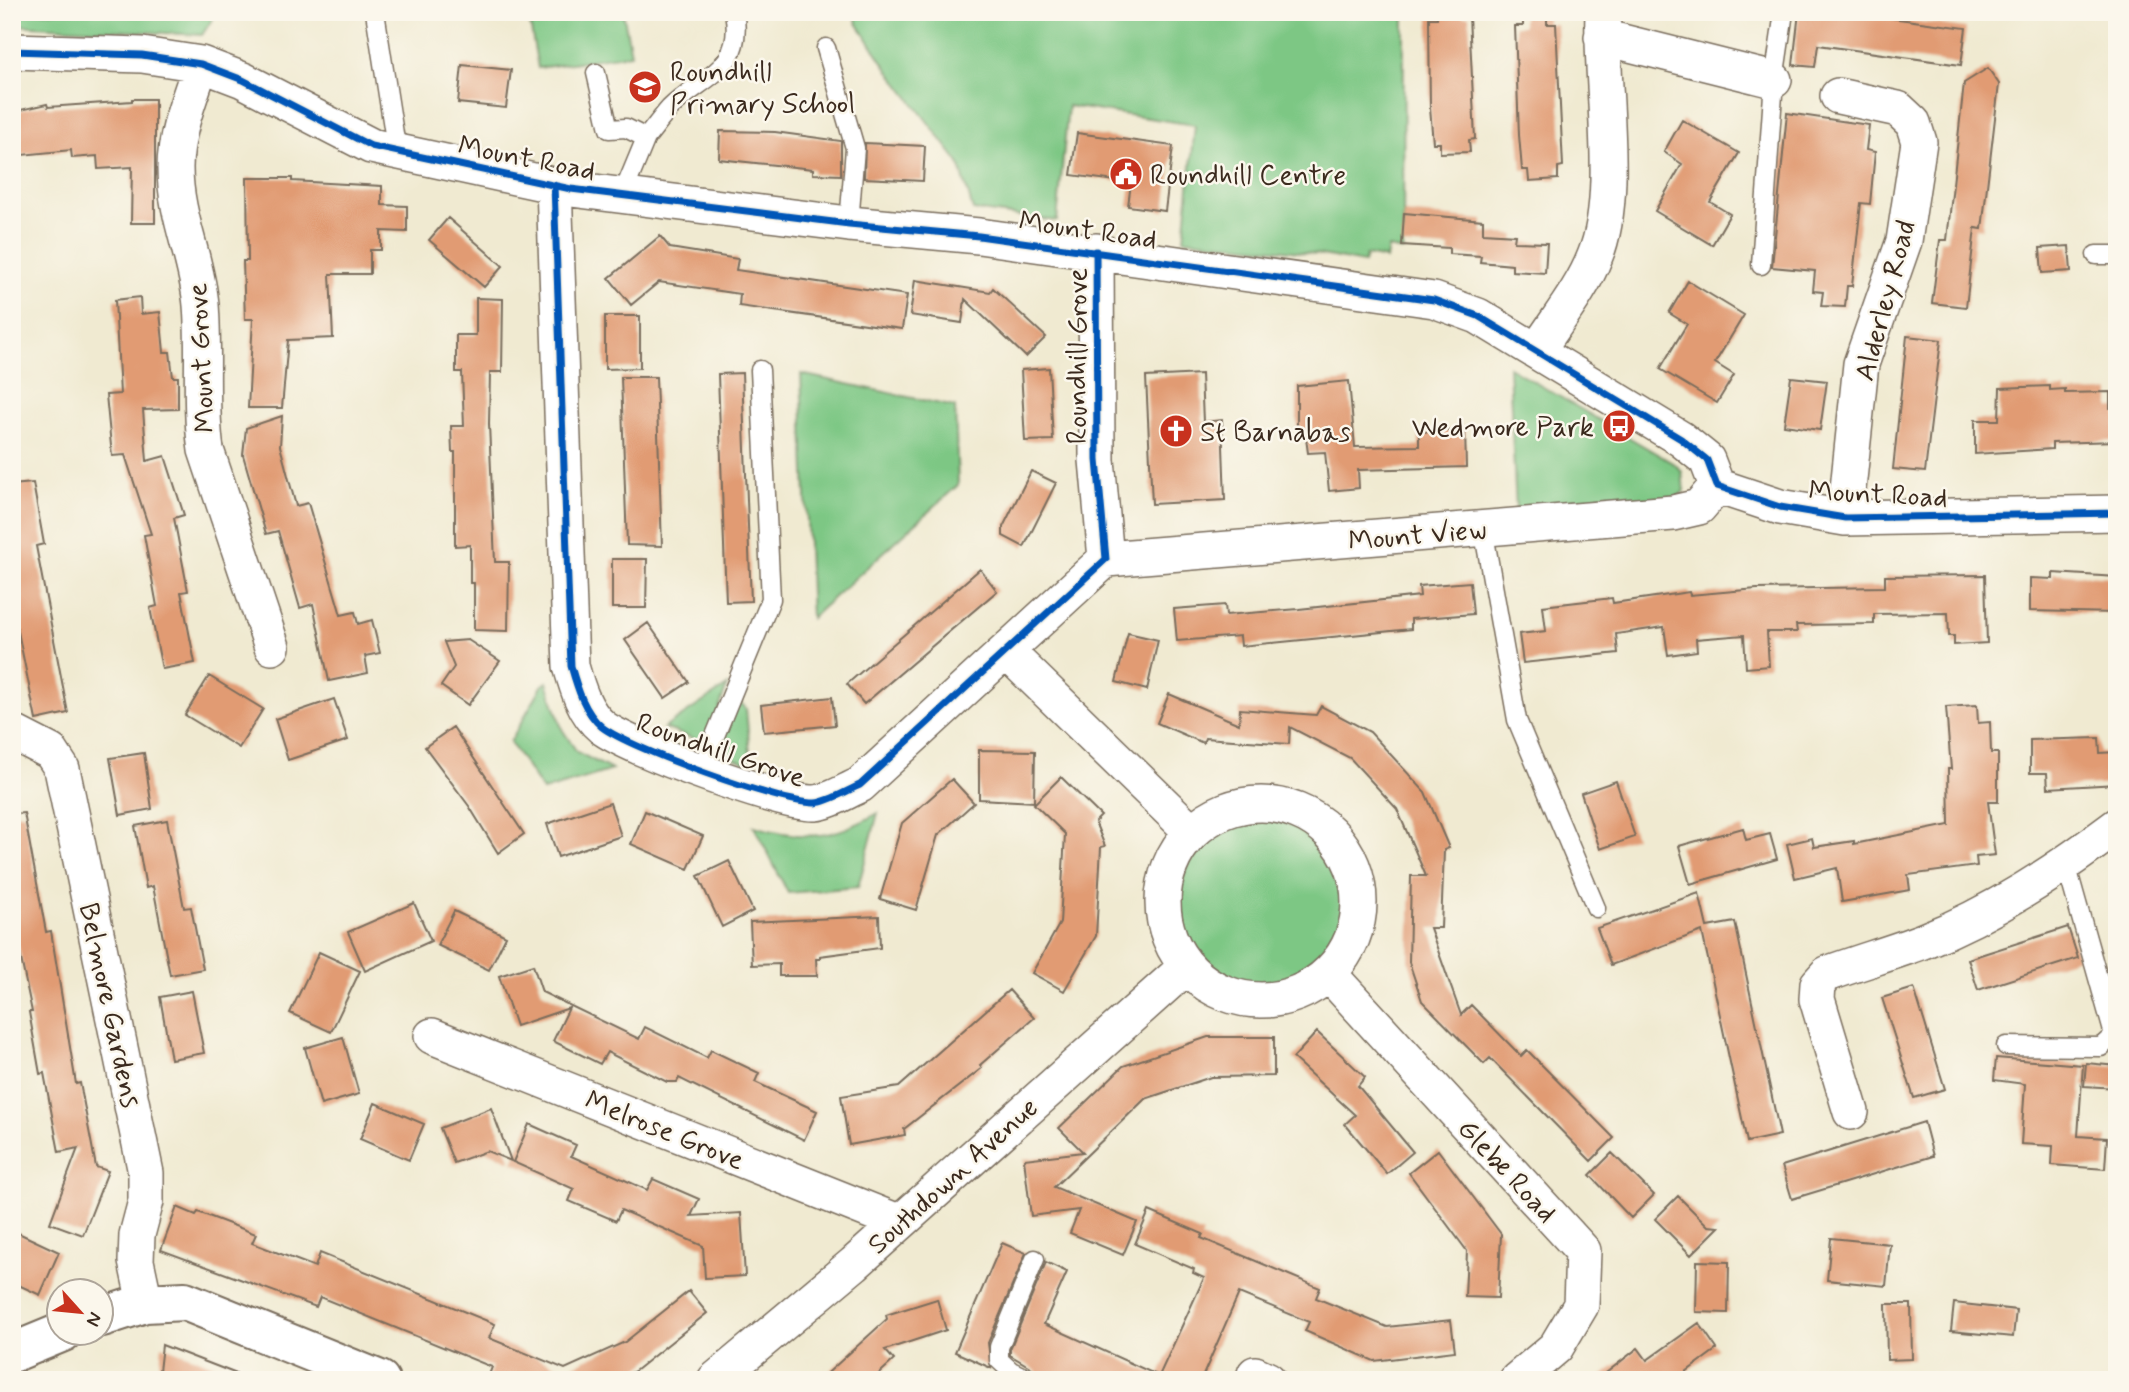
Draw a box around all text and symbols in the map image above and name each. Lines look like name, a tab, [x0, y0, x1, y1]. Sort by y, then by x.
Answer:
place label: Roundhill Primary School	[670, 55, 855, 124]
school or university icon: Roundhill Primary School	[626, 68, 664, 106]
street label: Mount Road	[455, 128, 598, 191]
public building icon: Roundhill Centre	[1107, 155, 1145, 193]
place label: Roundhill Centre	[1150, 158, 1346, 195]
street label: Mount Road	[1016, 203, 1159, 259]
street label: Alderley Road	[1847, 216, 1926, 385]
street label: Roundhill Grove	[1060, 268, 1097, 444]
street label: Mount Grove	[180, 282, 225, 434]
bus stop icon: Wedmore Park	[1600, 407, 1638, 445]
place label: Wedmore Park	[1412, 410, 1594, 447]
church icon: St Barnabas	[1157, 412, 1195, 450]
place label: St Barnabas	[1200, 415, 1351, 452]
street label: Mount Road	[1807, 473, 1948, 518]
street label: Mount View	[1347, 512, 1488, 561]
street label: Roundhill Grove	[631, 705, 810, 798]
street label: Belmore Gardens	[69, 900, 148, 1111]
street label: Melrose Grove	[579, 1083, 749, 1180]
street label: Southdown Avenue	[860, 1090, 1047, 1263]
street label: Glebe Road	[1448, 1112, 1564, 1232]
north arrow	[46, 1276, 116, 1346]
text: N	[80, 1308, 108, 1330]

